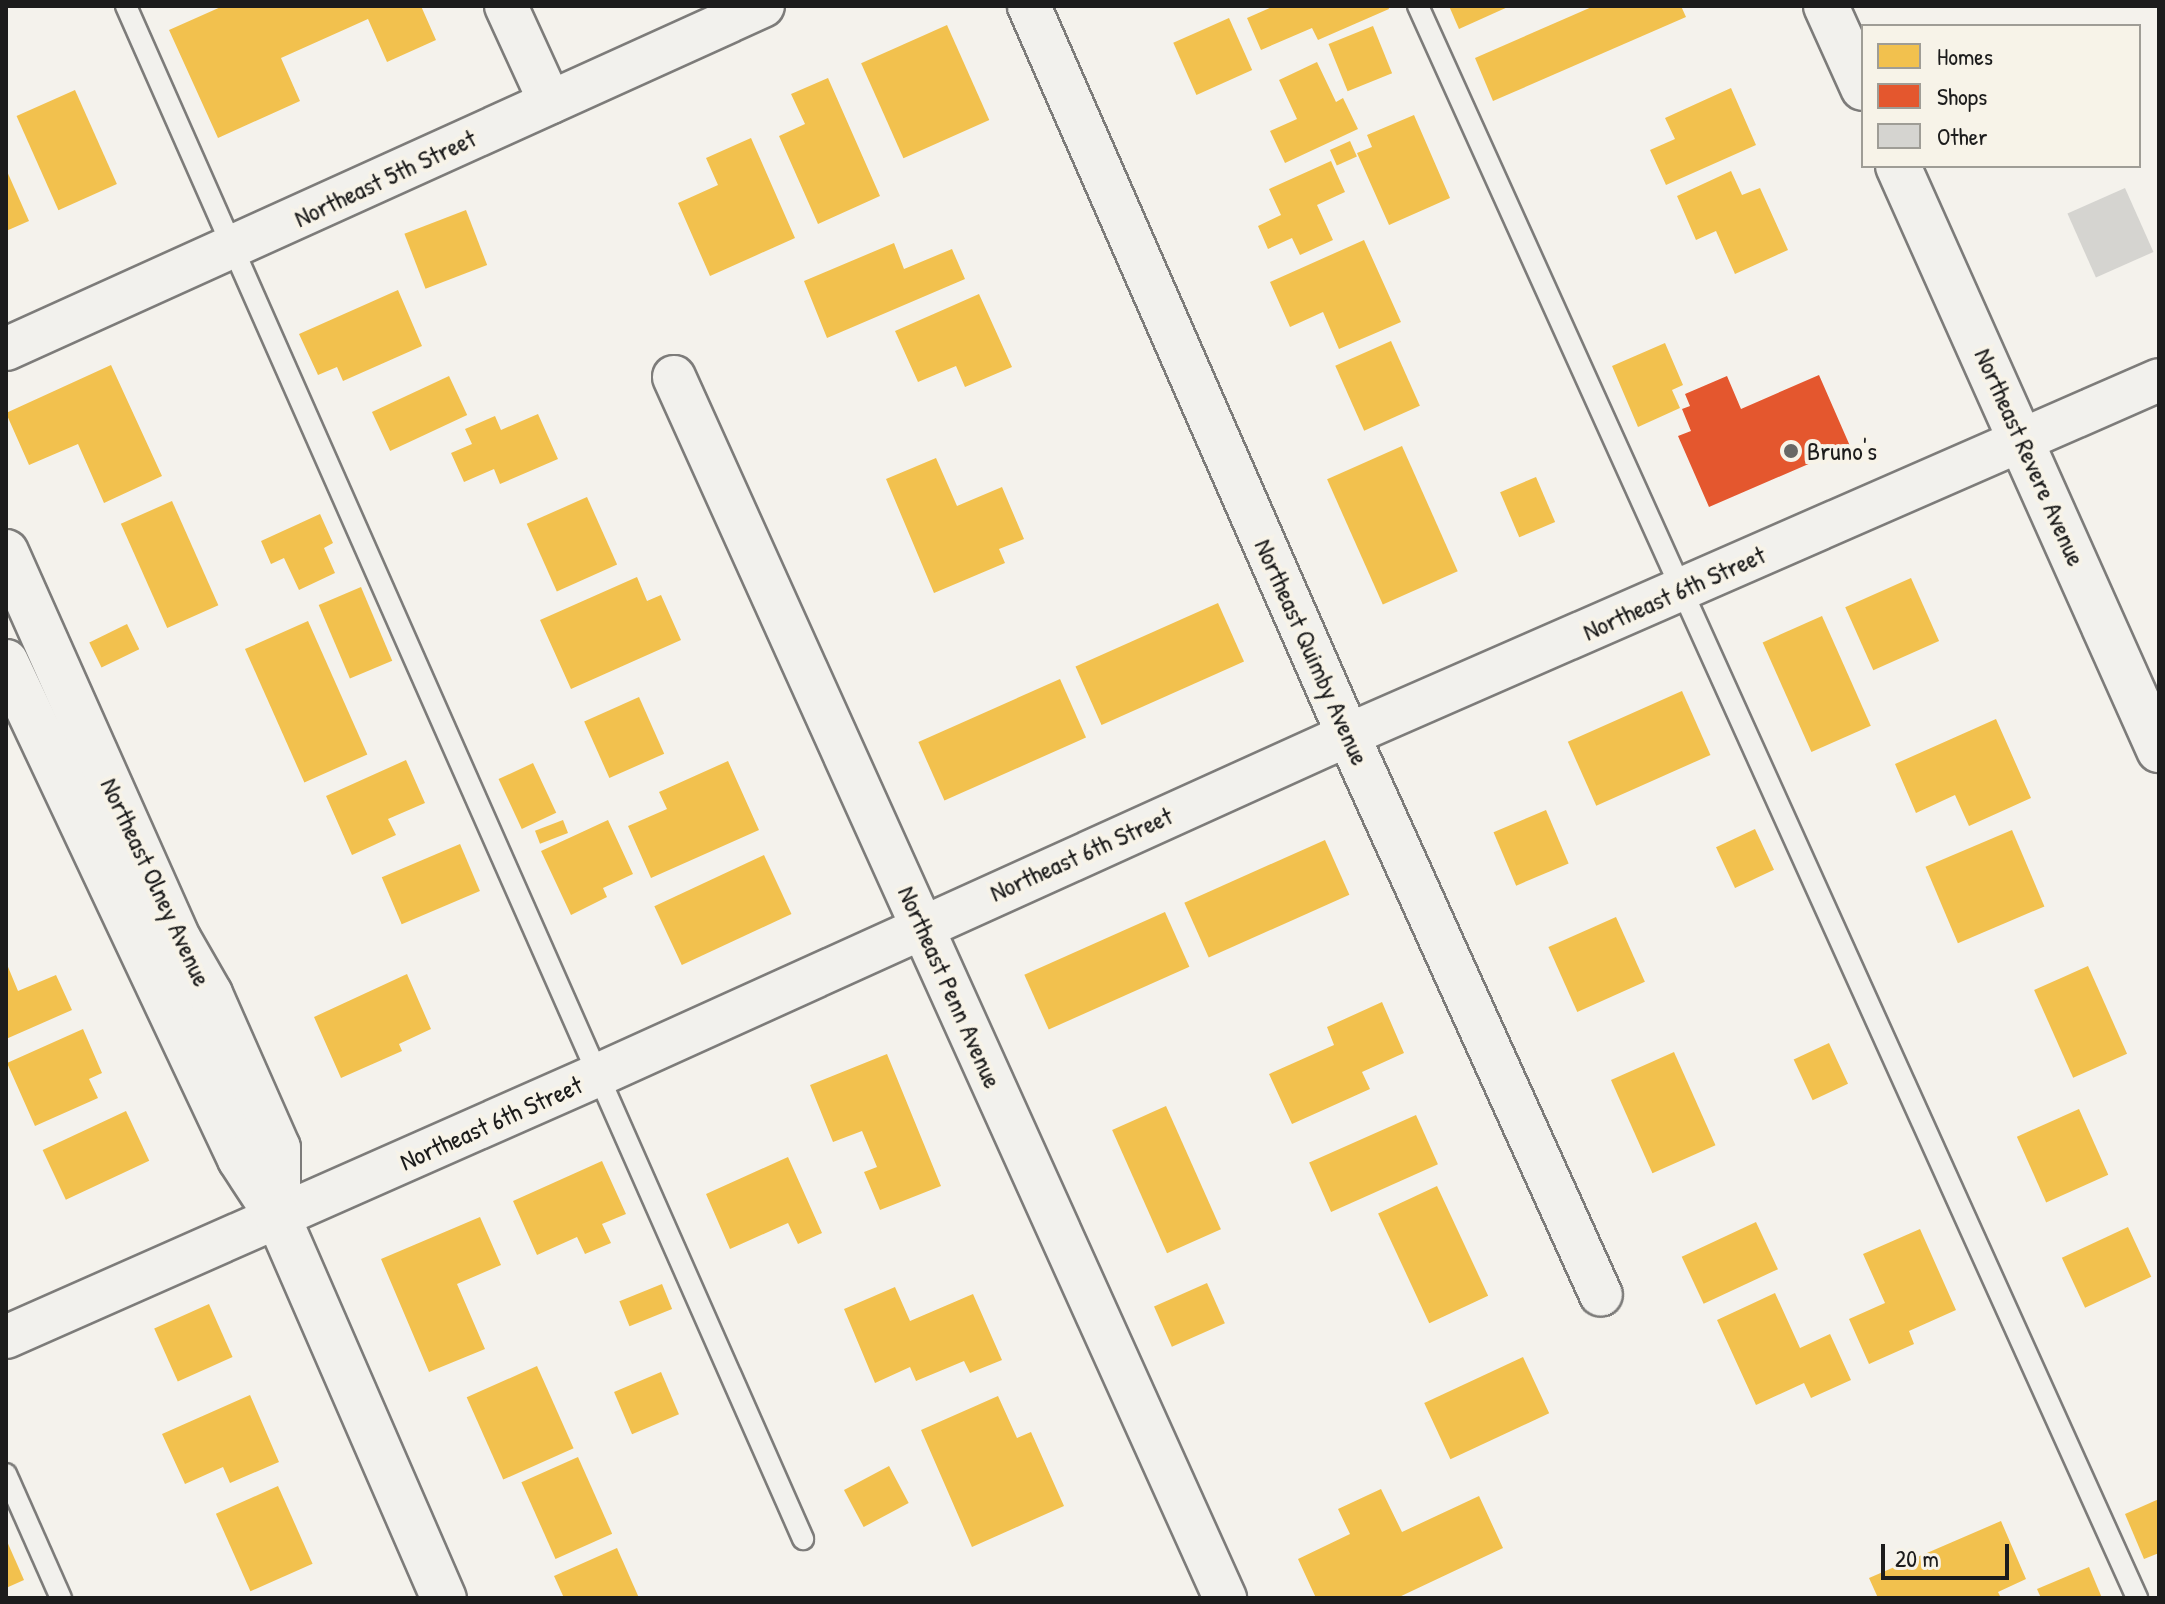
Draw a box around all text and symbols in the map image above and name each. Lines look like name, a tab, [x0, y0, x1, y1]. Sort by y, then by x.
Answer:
legend	[1861, 24, 2141, 168]
text: Homes	[1937, 40, 1993, 72]
text: Shops	[1937, 80, 1987, 112]
text: Other	[1937, 120, 1987, 152]
street label: Northeast 5th Street	[289, 122, 481, 234]
street label: Northeast Revere Avenue	[1968, 343, 2092, 571]
place label: Bruno's	[1807, 435, 1877, 467]
marker: Bruno's	[1782, 442, 1800, 460]
street label: Northeast Quimby Avenue	[1248, 534, 1376, 770]
street label: Northeast 6th Street	[1578, 539, 1770, 647]
street label: Northeast Olney Avenue	[94, 773, 218, 991]
street label: Northeast 6th Street	[985, 800, 1177, 908]
street label: Northeast Penn Avenue	[891, 881, 1009, 1093]
street label: Northeast 6th Street	[395, 1069, 587, 1177]
scale bar	[1885, 1528, 2013, 1578]
text: 20 m	[1895, 1542, 1939, 1574]

